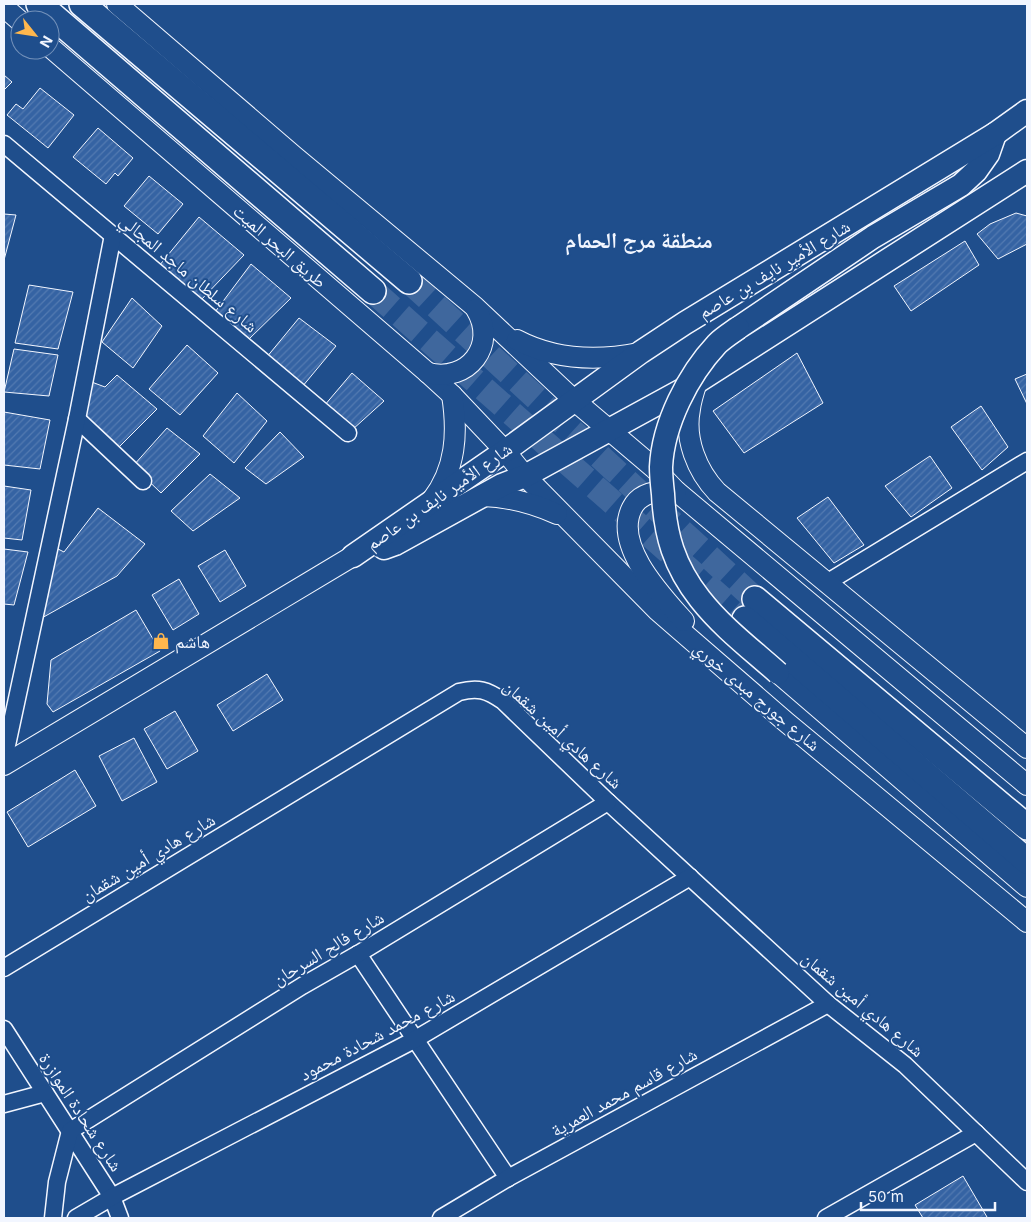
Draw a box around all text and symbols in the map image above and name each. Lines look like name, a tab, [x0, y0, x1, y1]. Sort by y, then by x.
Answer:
north arrow	[10, 10, 60, 60]
text: N	[37, 33, 57, 51]
street label: طريق البحر الميت	[229, 200, 331, 293]
street label: شارع سلطان ماجد المجالي	[113, 209, 262, 340]
street label: شارع الأمير نايف بن عاصم	[694, 215, 855, 324]
district label: منطقة مرج الحمام	[565, 227, 713, 256]
street label: شارع الأمير نايف بن عاصم	[362, 438, 517, 556]
shop icon: هاشم	[151, 631, 171, 651]
place label: هاشم	[175, 631, 210, 654]
street label: شارع جورج مبدى خوري	[687, 637, 825, 759]
street label: شارع هادي أمين شقمان	[496, 675, 627, 796]
street label: شارع هادي أمين شقمان	[77, 809, 221, 909]
street label: شارع فالح السرحان	[269, 907, 388, 991]
street label: شارع هادي أمين شقمان	[795, 947, 928, 1065]
street label: شارع محمد شحادة محمود	[296, 985, 458, 1086]
street label: شارع قاسم محمد العمرية	[547, 1043, 702, 1143]
street label: شارع شحادة الموازرة	[34, 1049, 127, 1176]
scale bar	[861, 1180, 995, 1212]
text: 50 m	[868, 1187, 904, 1206]

